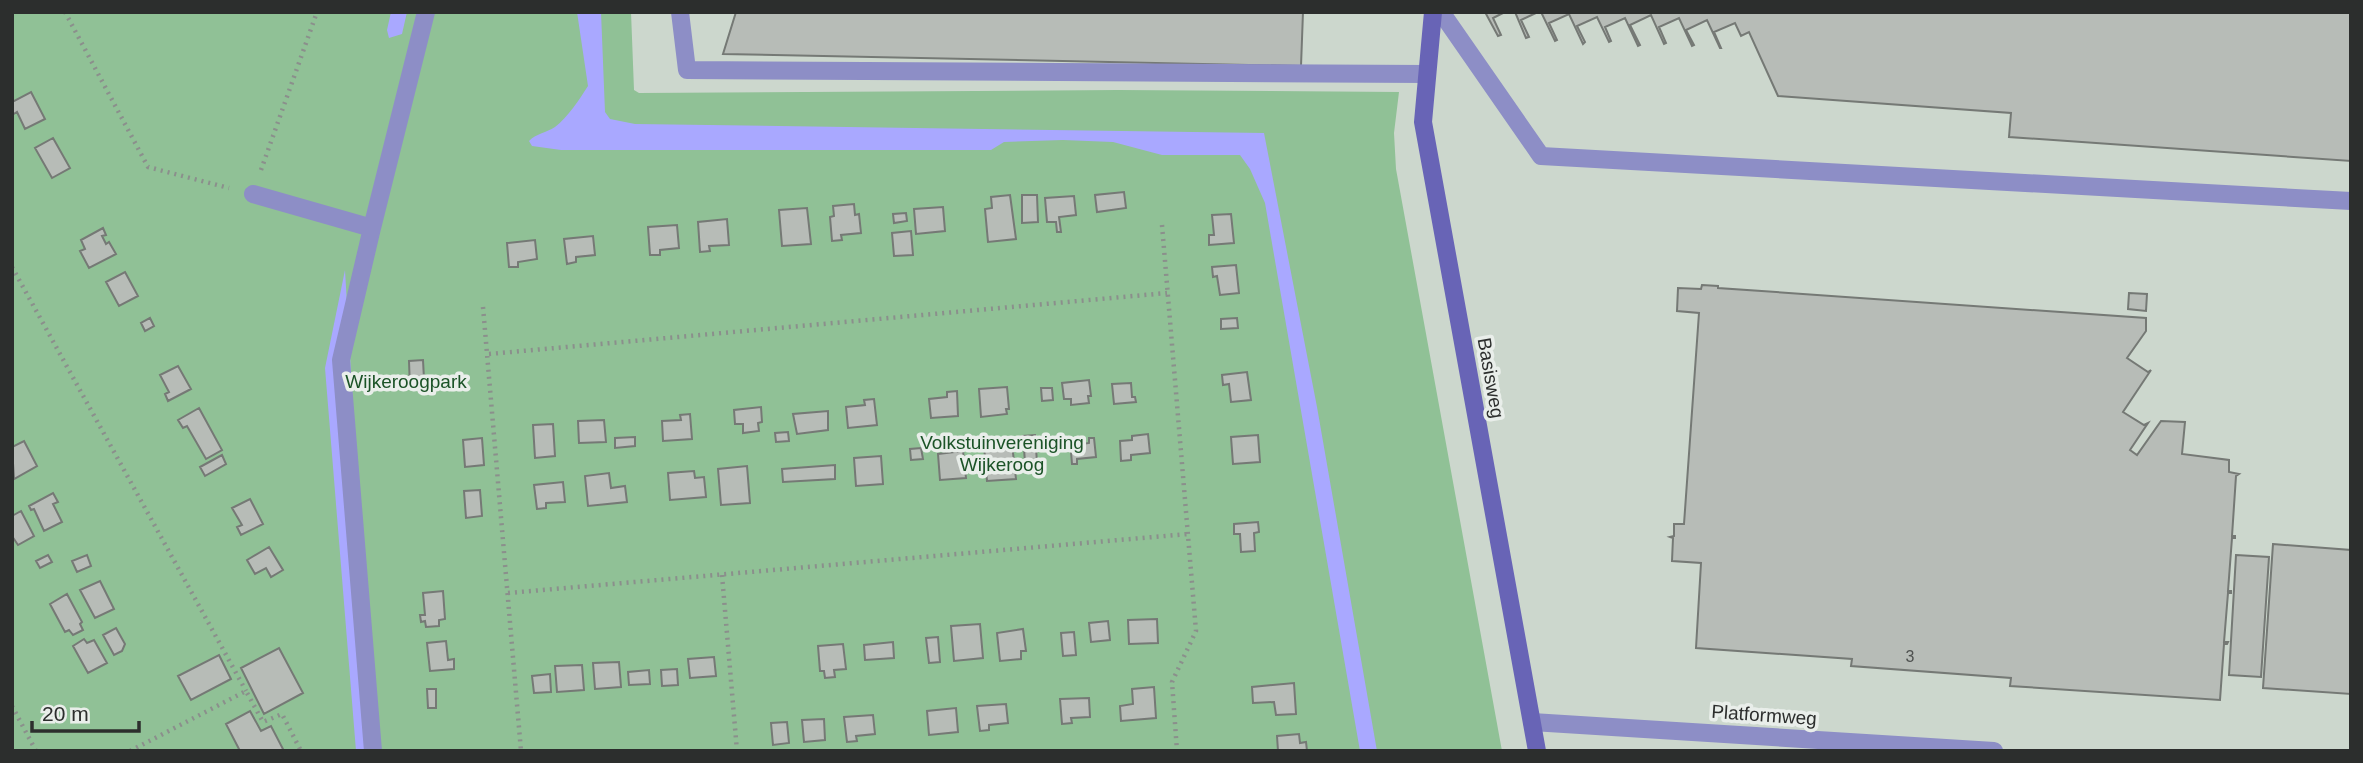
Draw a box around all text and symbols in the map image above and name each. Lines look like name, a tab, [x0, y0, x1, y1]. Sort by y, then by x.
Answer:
street label: Basisweg	[1474, 336, 1508, 420]
park label: Wijkeroogpark	[345, 371, 467, 392]
park label: Volkstuinvereniging Wijkeroog	[920, 432, 1084, 475]
house number: 3	[1906, 648, 1915, 665]
scale bar	[32, 690, 138, 734]
street label: Platformweg	[1711, 701, 1817, 729]
text: 20 m	[42, 702, 89, 725]

